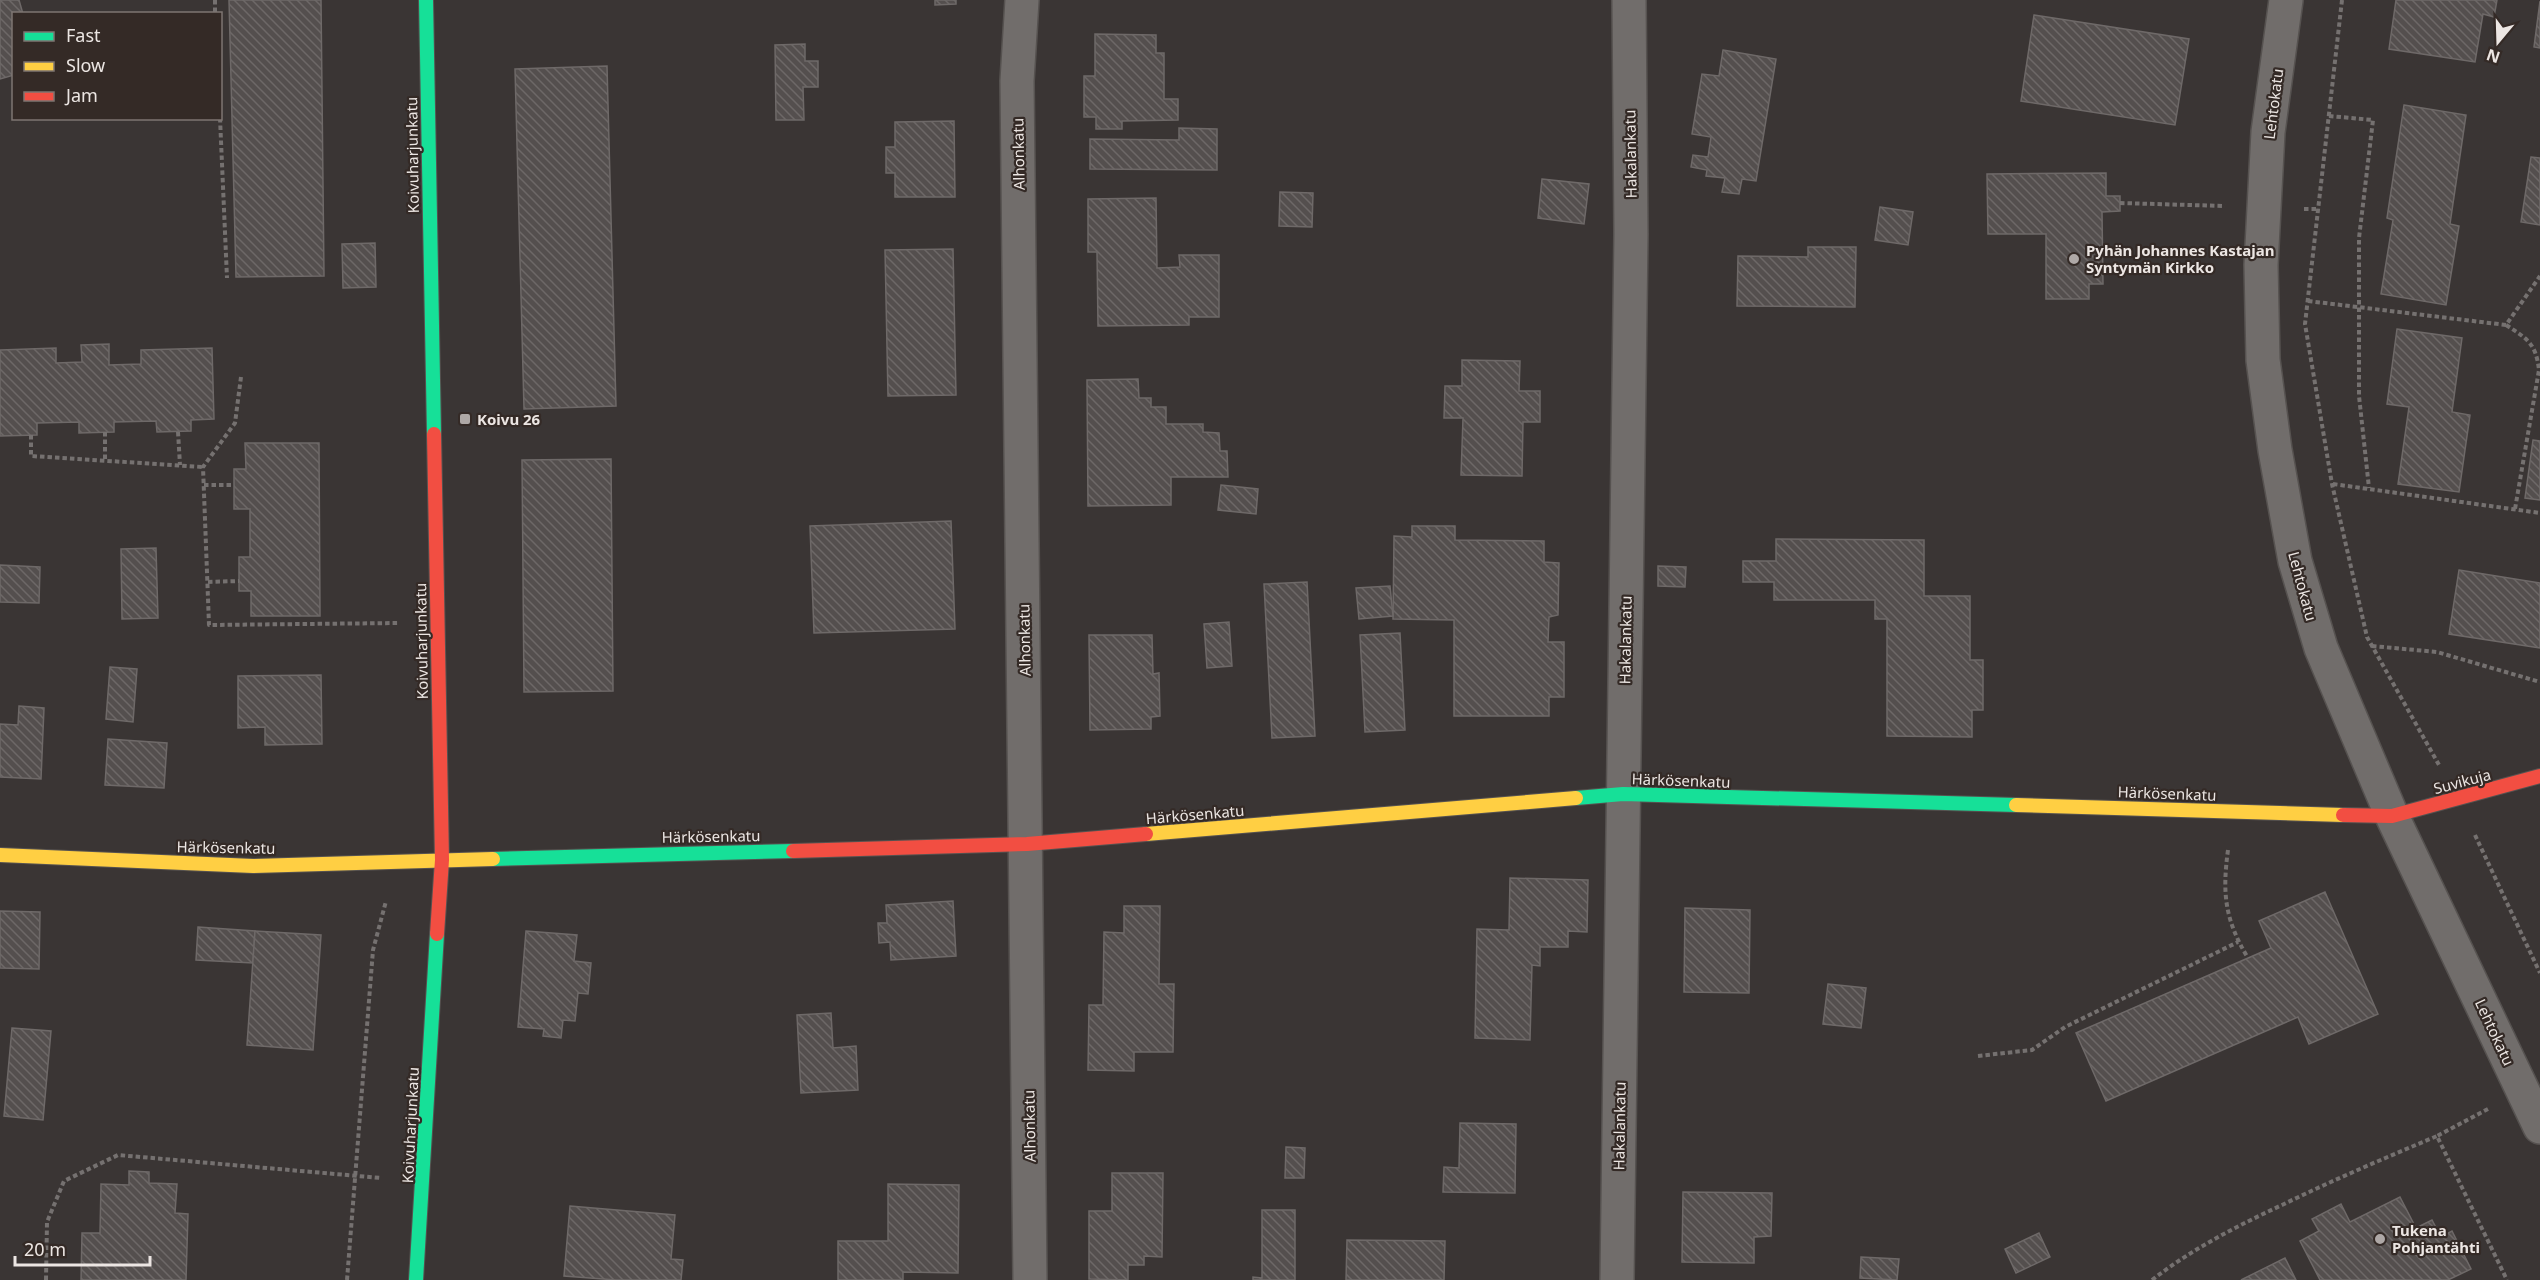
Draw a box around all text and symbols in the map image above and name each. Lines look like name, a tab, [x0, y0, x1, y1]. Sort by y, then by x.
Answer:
legend	[12, 12, 222, 120]
north arrow	[2468, 12, 2528, 72]
text: Fast	[66, 23, 101, 47]
text: N	[2483, 44, 2503, 69]
text: Slow	[66, 53, 105, 77]
street label: Lehtokatu	[2259, 67, 2287, 141]
text: Jam	[64, 83, 98, 107]
street label: Koivuharjunkatu	[401, 97, 423, 213]
street label: Hakalankatu	[1619, 110, 1641, 198]
street label: Alhonkatu	[1007, 118, 1029, 190]
place label: Pyhän Johannes Kastajan Syntymän Kirkko	[2086, 240, 2274, 277]
marker: Pyhän Johannes Kastajan Syntymän Kirkko	[2067, 252, 2081, 266]
place label: Koivu 26	[477, 409, 541, 429]
marker: Koivu 26	[458, 412, 472, 426]
street label: Lehtokatu	[2284, 549, 2322, 623]
street label: Koivuharjunkatu	[410, 583, 432, 699]
street label: Hakalankatu	[1614, 596, 1636, 684]
street label: Alhonkatu	[1013, 604, 1035, 676]
street label: Suvikuja	[2431, 764, 2493, 798]
street label: Härkösenkatu	[1631, 768, 1731, 792]
street label: Härkösenkatu	[2117, 781, 2217, 805]
street label: Härkösenkatu	[1145, 800, 1245, 828]
street label: Härkösenkatu	[661, 825, 761, 847]
street label: Härkösenkatu	[176, 836, 276, 858]
street label: Lehtokatu	[2471, 996, 2519, 1068]
street label: Koivuharjunkatu	[397, 1066, 423, 1184]
street label: Hakalankatu	[1608, 1082, 1630, 1170]
street label: Alhonkatu	[1018, 1090, 1040, 1162]
place label: Tukena Pohjantähti	[2392, 1220, 2480, 1257]
scale bar	[15, 1229, 150, 1267]
marker: Tukena Pohjantähti	[2373, 1232, 2387, 1246]
text: 20 m	[24, 1237, 66, 1261]

